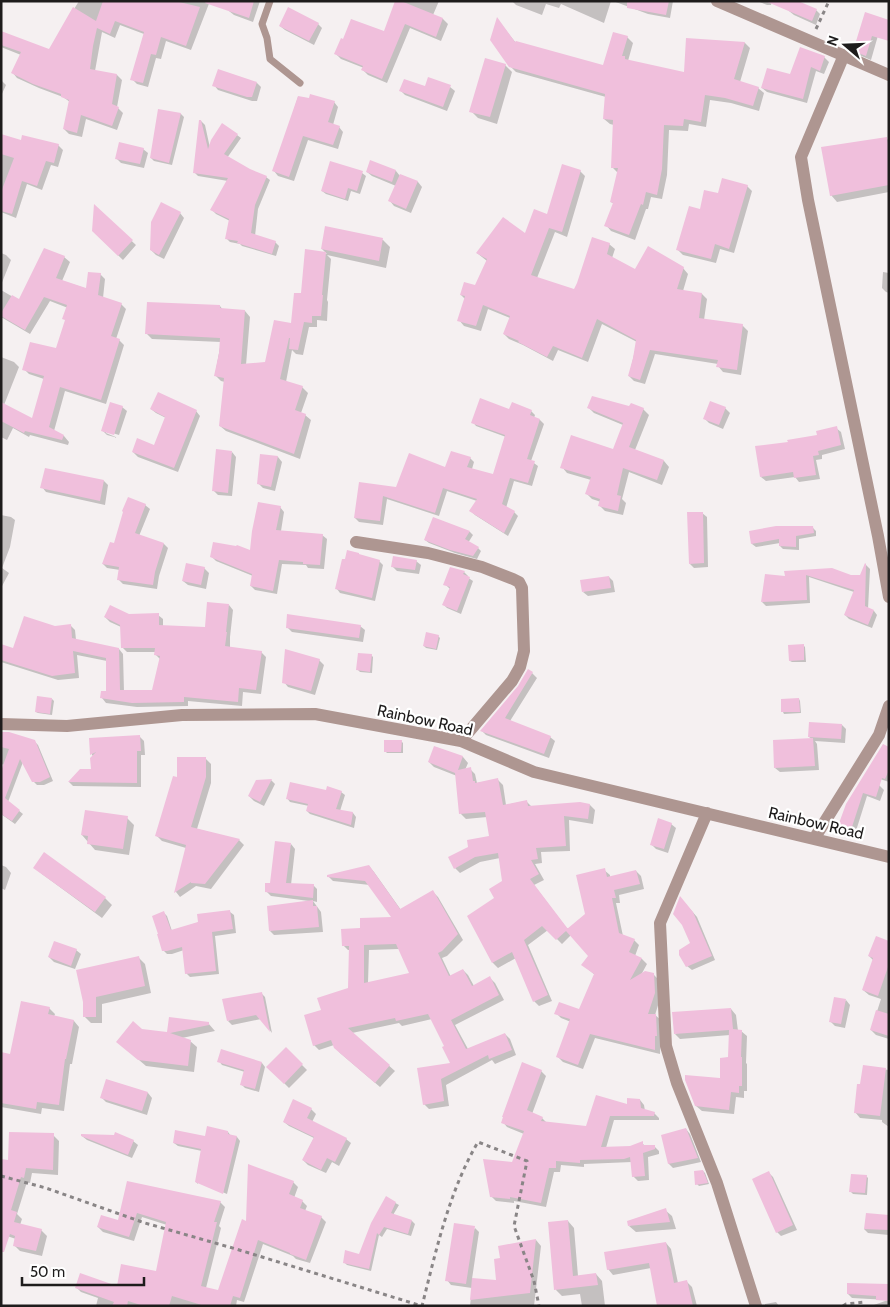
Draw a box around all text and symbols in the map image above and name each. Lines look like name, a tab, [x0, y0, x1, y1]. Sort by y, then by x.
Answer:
north arrow	[820, 20, 870, 70]
text: N	[823, 33, 843, 48]
street label: Rainbow Road	[376, 701, 474, 739]
street label: Rainbow Road	[767, 803, 865, 843]
scale bar	[22, 1254, 145, 1286]
text: 50 m	[30, 1263, 65, 1281]

